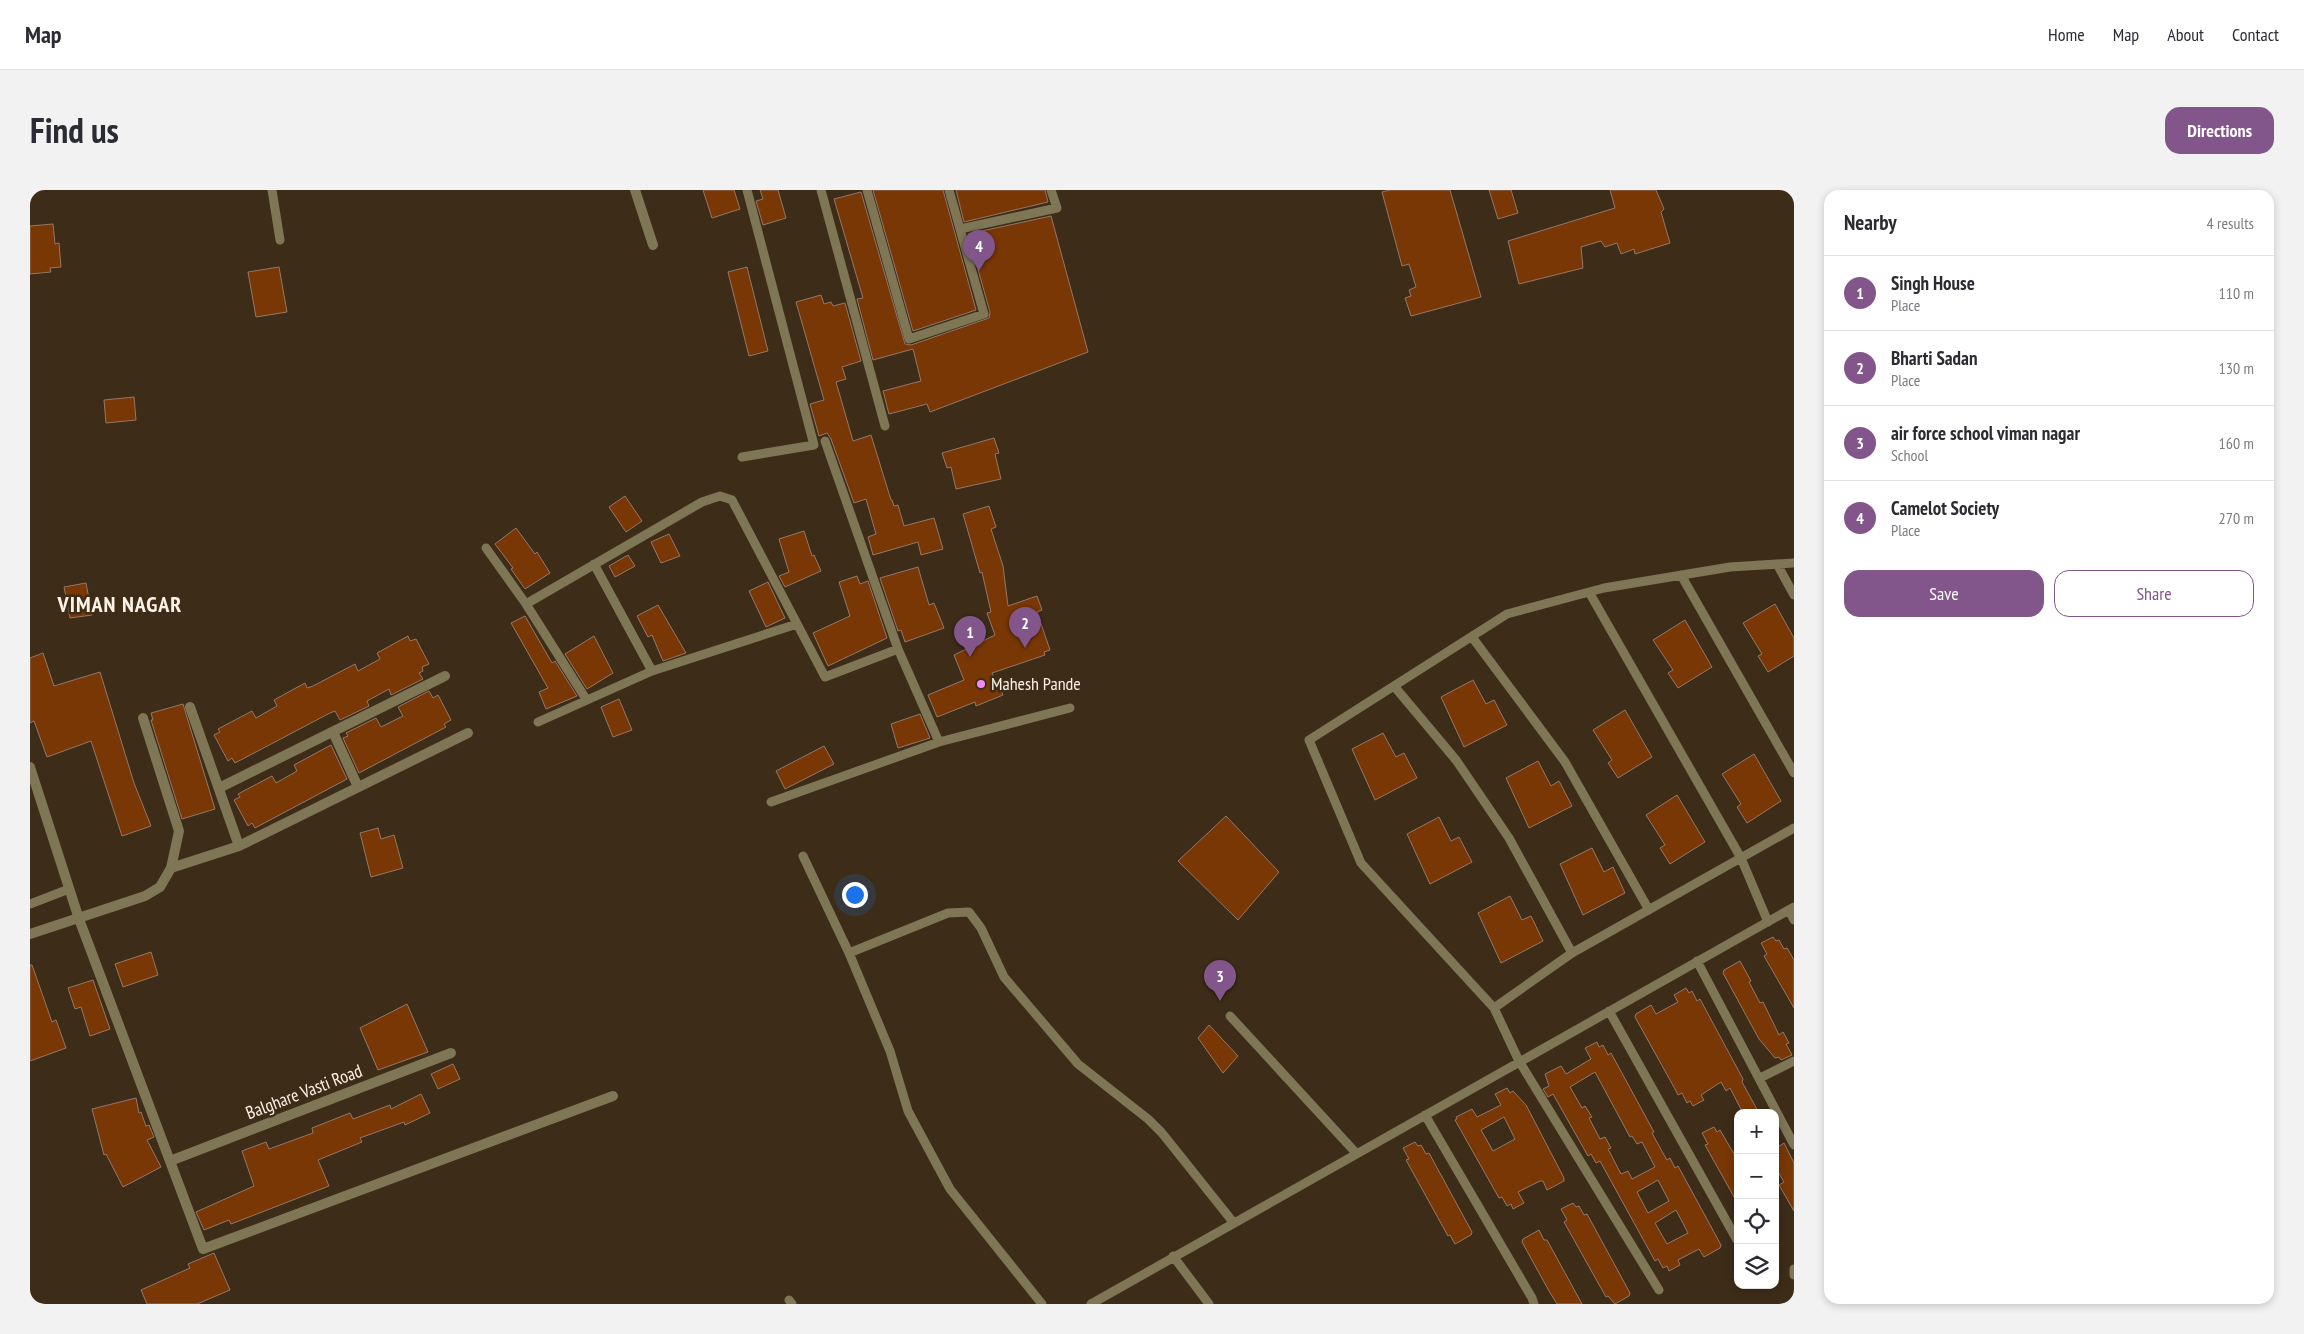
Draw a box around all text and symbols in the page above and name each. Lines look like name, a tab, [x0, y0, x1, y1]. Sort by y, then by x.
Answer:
text: Map	[25, 19, 62, 50]
text: Home	[2048, 23, 2085, 46]
text: Map	[2113, 23, 2139, 46]
text: About	[2167, 23, 2204, 46]
text: Contact	[2232, 23, 2279, 46]
text: Find us	[30, 107, 119, 153]
button: Directions	[2165, 107, 2274, 154]
text: Nearby	[1844, 209, 1897, 236]
text: 4 results	[2207, 213, 2254, 233]
pin: 4	[963, 230, 995, 271]
text: Singh House	[1891, 271, 1975, 295]
text: 1	[1856, 283, 1864, 303]
text: 110 m	[2219, 283, 2254, 303]
text: Place	[1891, 295, 1920, 315]
text: Bharti Sadan	[1891, 346, 1977, 370]
text: 2	[1856, 358, 1864, 378]
text: 130 m	[2219, 358, 2254, 378]
text: Place	[1891, 370, 1920, 390]
text: air force school viman nagar	[1891, 421, 2080, 445]
text: 3	[1856, 433, 1864, 453]
text: 160 m	[2219, 433, 2254, 453]
text: School	[1891, 445, 1928, 465]
text: Camelot Society	[1891, 496, 1999, 520]
text: 4	[1856, 508, 1864, 528]
text: 270 m	[2219, 508, 2254, 528]
text: Place	[1891, 520, 1920, 540]
button: Save	[1844, 570, 2044, 617]
button: Share	[2054, 570, 2254, 617]
district label: VIMAN NAGAR	[57, 590, 182, 618]
pin: 2	[1009, 607, 1041, 648]
pin: 1	[954, 616, 986, 657]
place label: Mahesh Pande	[991, 672, 1081, 695]
marker: Mahesh Pande	[975, 678, 987, 690]
your location	[842, 882, 868, 908]
pin: 3	[1204, 960, 1236, 1001]
street label: Balghare Vasti Road	[242, 1059, 365, 1124]
map controls	[1734, 1109, 1779, 1289]
button: +	[1734, 1109, 1779, 1154]
button: −	[1734, 1154, 1779, 1199]
button: locate	[1734, 1199, 1779, 1244]
button: layers	[1734, 1244, 1779, 1289]

